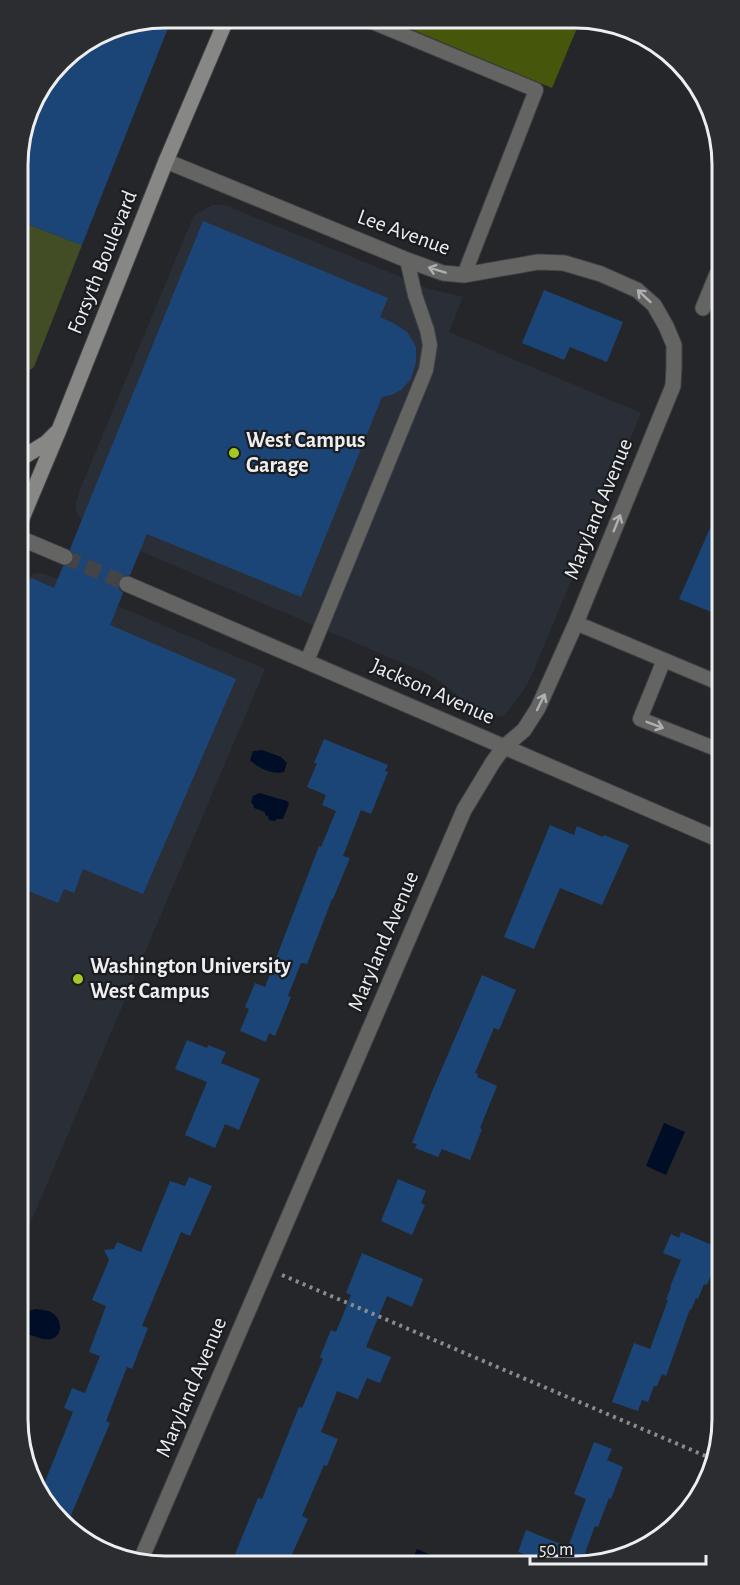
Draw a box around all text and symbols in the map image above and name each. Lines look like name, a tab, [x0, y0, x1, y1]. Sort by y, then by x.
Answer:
street label: Forsyth Boulevard	[63, 187, 141, 337]
street label: Lee Avenue	[355, 205, 453, 259]
one-way arrow	[428, 264, 447, 275]
one-way arrow	[636, 289, 651, 303]
place label: West Campus Garage	[246, 429, 365, 476]
street label: Maryland Avenue	[560, 435, 636, 583]
marker: West Campus Garage	[227, 446, 241, 460]
one-way arrow	[612, 514, 623, 532]
street label: Jackson Avenue	[368, 654, 498, 728]
one-way arrow	[535, 693, 547, 711]
one-way arrow	[645, 720, 663, 731]
street label: Maryland Avenue	[344, 868, 422, 1014]
place label: Washington University West Campus	[90, 955, 291, 1002]
marker: Washington University West Campus	[71, 972, 85, 986]
street label: Maryland Avenue	[152, 1314, 230, 1460]
scale bar	[530, 1528, 706, 1566]
text: 50 m	[539, 1541, 573, 1559]

